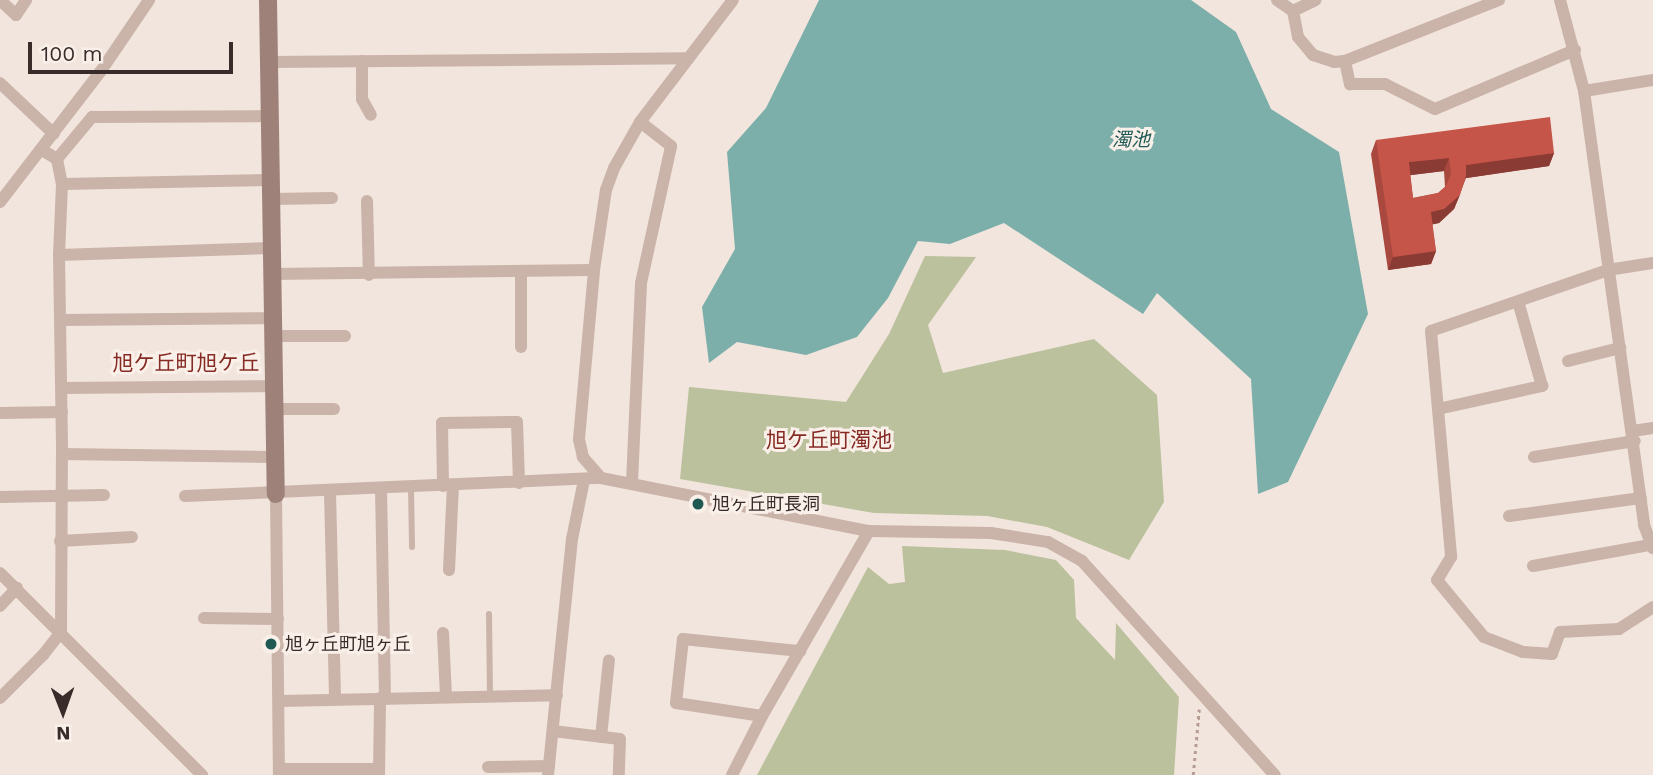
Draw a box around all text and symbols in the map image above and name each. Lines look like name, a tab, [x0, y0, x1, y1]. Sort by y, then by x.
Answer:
scale bar	[32, 28, 236, 72]
text: 100 m	[41, 41, 103, 66]
water label: 濁池	[1112, 129, 1150, 151]
district label: 旭ケ丘町旭ケ丘	[113, 350, 259, 376]
district label: 旭ケ丘町濁池	[766, 427, 892, 453]
place label: 旭ヶ丘町長洞	[712, 493, 820, 515]
marker: 旭ヶ丘町長洞	[690, 496, 706, 512]
place label: 旭ヶ丘町旭ヶ丘	[285, 633, 411, 655]
marker: 旭ヶ丘町旭ヶ丘	[263, 636, 279, 652]
north arrow	[28, 677, 98, 747]
text: N	[56, 722, 71, 745]

